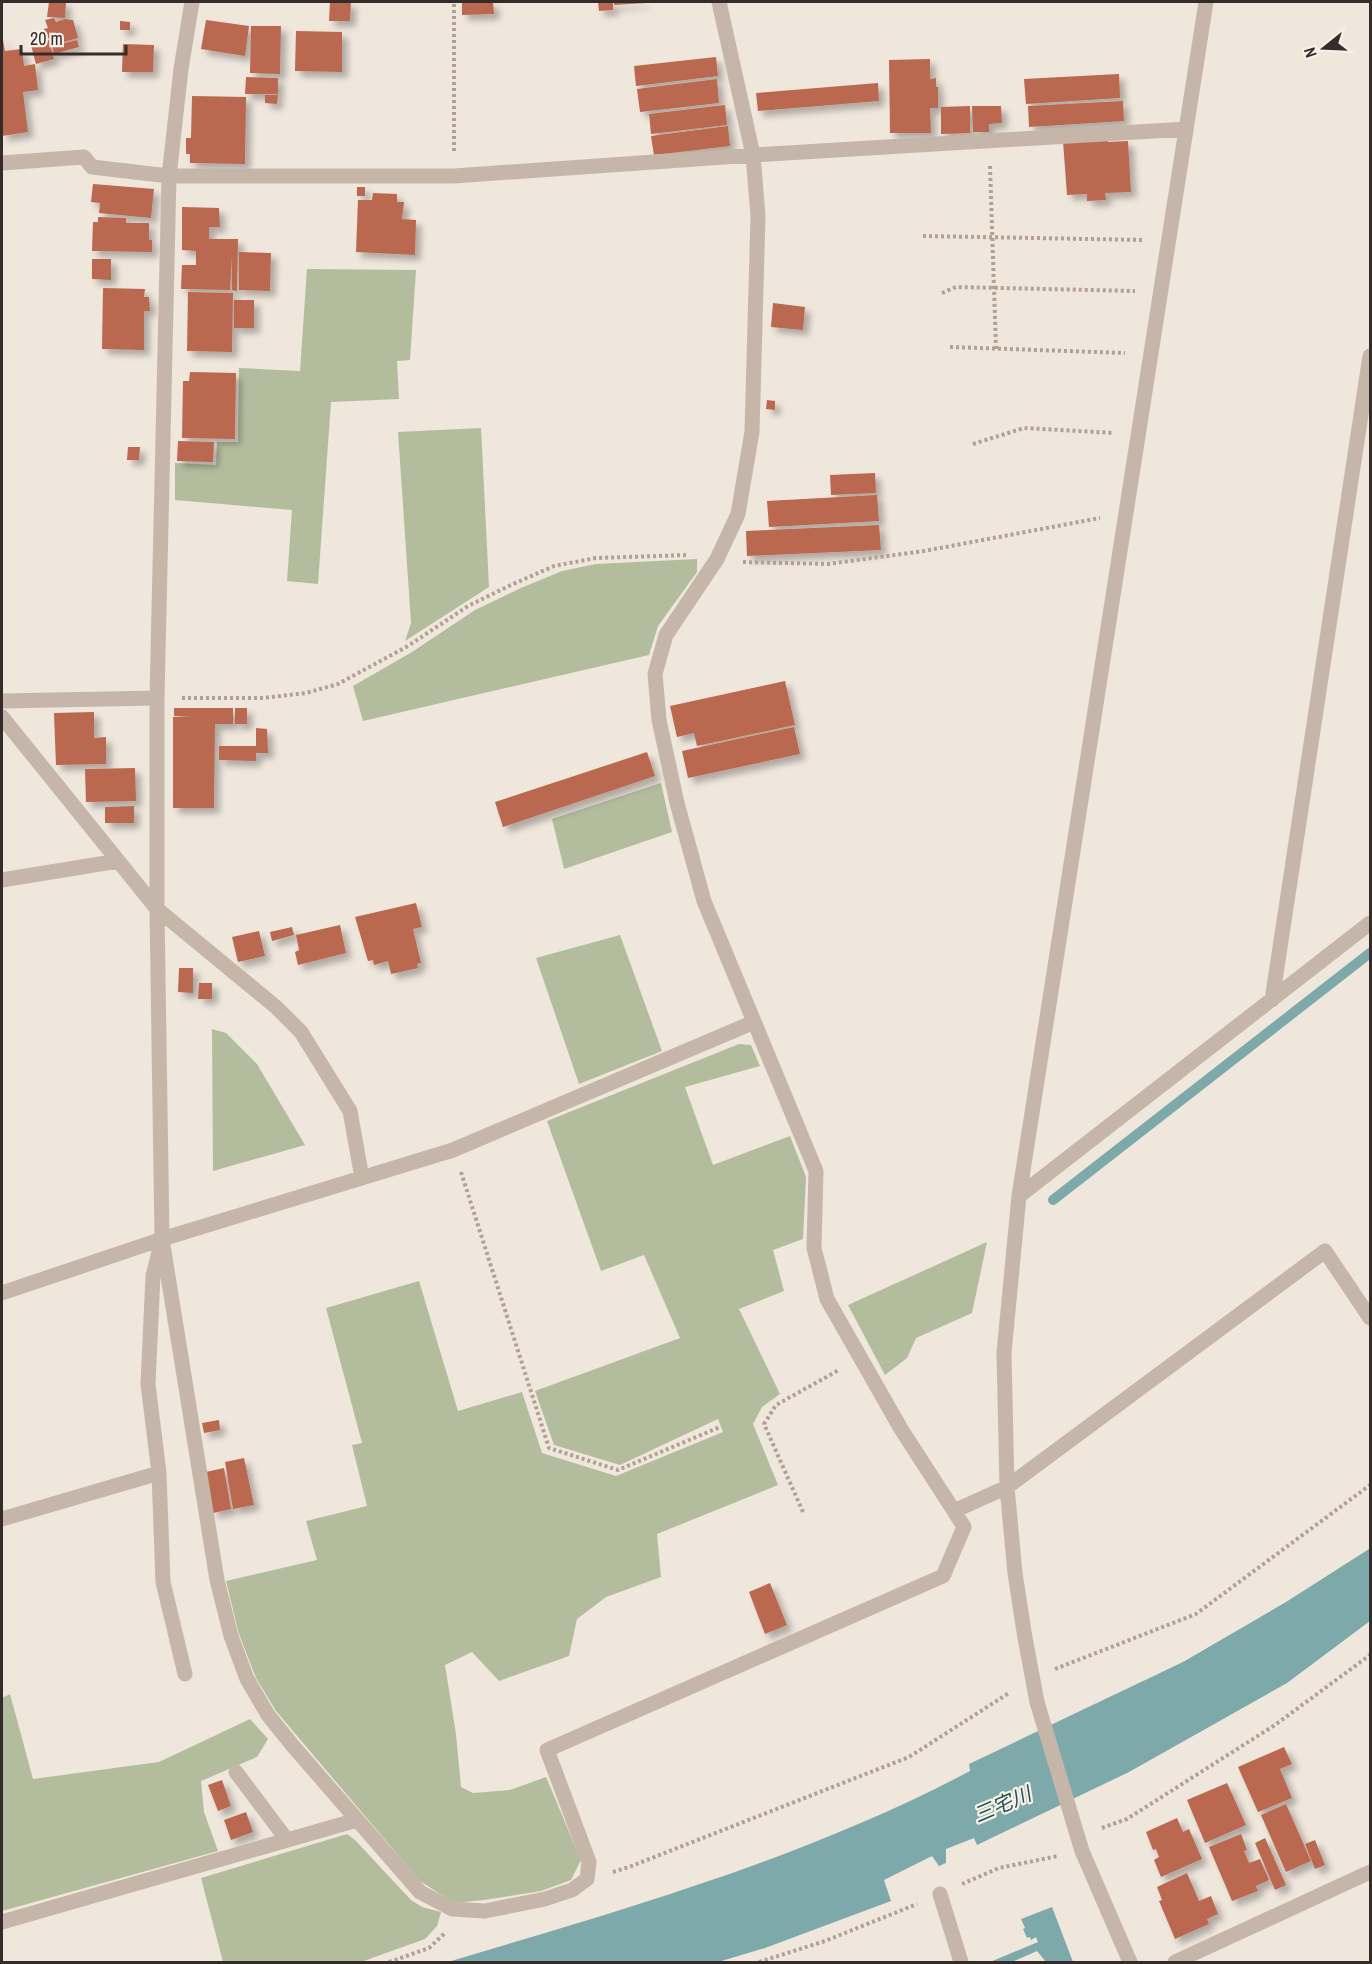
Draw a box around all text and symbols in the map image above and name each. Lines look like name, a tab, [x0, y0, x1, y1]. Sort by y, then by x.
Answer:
scale bar	[21, 18, 126, 56]
north arrow	[1294, 18, 1354, 78]
text: 20 m	[30, 26, 63, 51]
text: N	[1298, 45, 1322, 61]
water label: 三宅川	[969, 1779, 1037, 1828]

